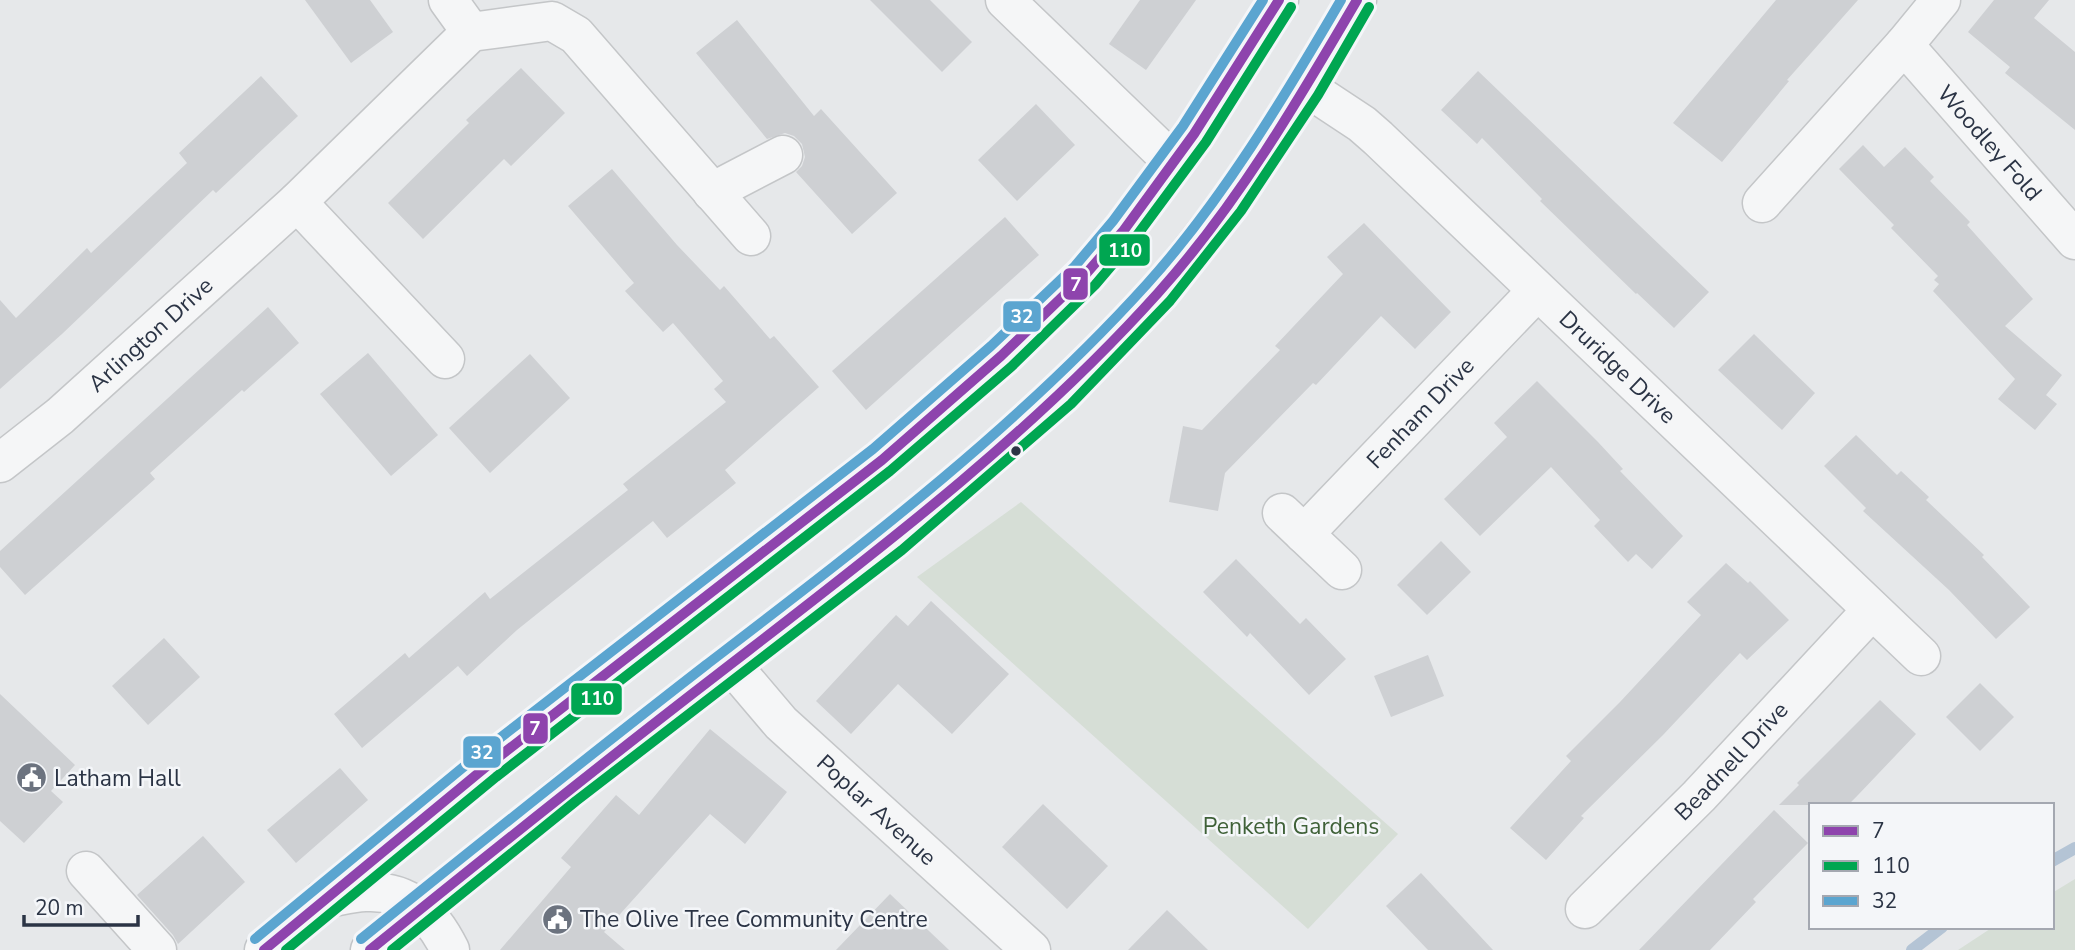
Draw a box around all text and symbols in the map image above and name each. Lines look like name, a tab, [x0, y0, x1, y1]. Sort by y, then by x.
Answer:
street label: Woodley Fold	[1930, 78, 2049, 207]
line badge: 110	[1098, 233, 1151, 267]
text: 110	[1108, 238, 1142, 264]
line badge: 7	[1062, 267, 1089, 301]
street label: Arlington Drive	[81, 270, 219, 399]
text: 7	[1070, 272, 1082, 298]
line badge: 32	[1002, 300, 1042, 333]
street label: Druridge Drive	[1552, 303, 1683, 430]
text: 32	[1011, 304, 1033, 330]
street label: Fenham Drive	[1360, 350, 1481, 475]
unlabelled marker	[1009, 444, 1023, 458]
line badge: 110	[570, 682, 623, 716]
text: 110	[580, 686, 614, 712]
street label: Beadnell Drive	[1668, 695, 1795, 827]
line badge: 7	[522, 712, 549, 745]
text: 7	[529, 716, 541, 742]
line badge: 32	[462, 735, 502, 769]
text: 32	[471, 740, 493, 766]
street label: Poplar Avenue	[810, 747, 943, 872]
public building icon: Latham Hall	[14, 761, 48, 795]
place label: Latham Hall	[54, 763, 181, 794]
legend	[1809, 803, 2054, 929]
park label: Penketh Gardens	[1203, 811, 1379, 842]
text: 7	[1872, 817, 1885, 845]
text: 110	[1872, 852, 1910, 880]
scale bar	[24, 884, 138, 928]
text: 32	[1872, 887, 1897, 915]
text: 20 m	[35, 894, 84, 922]
public building icon: The Olive Tree Community Centre	[540, 902, 574, 936]
place label: The Olive Tree Community Centre	[580, 904, 928, 935]

